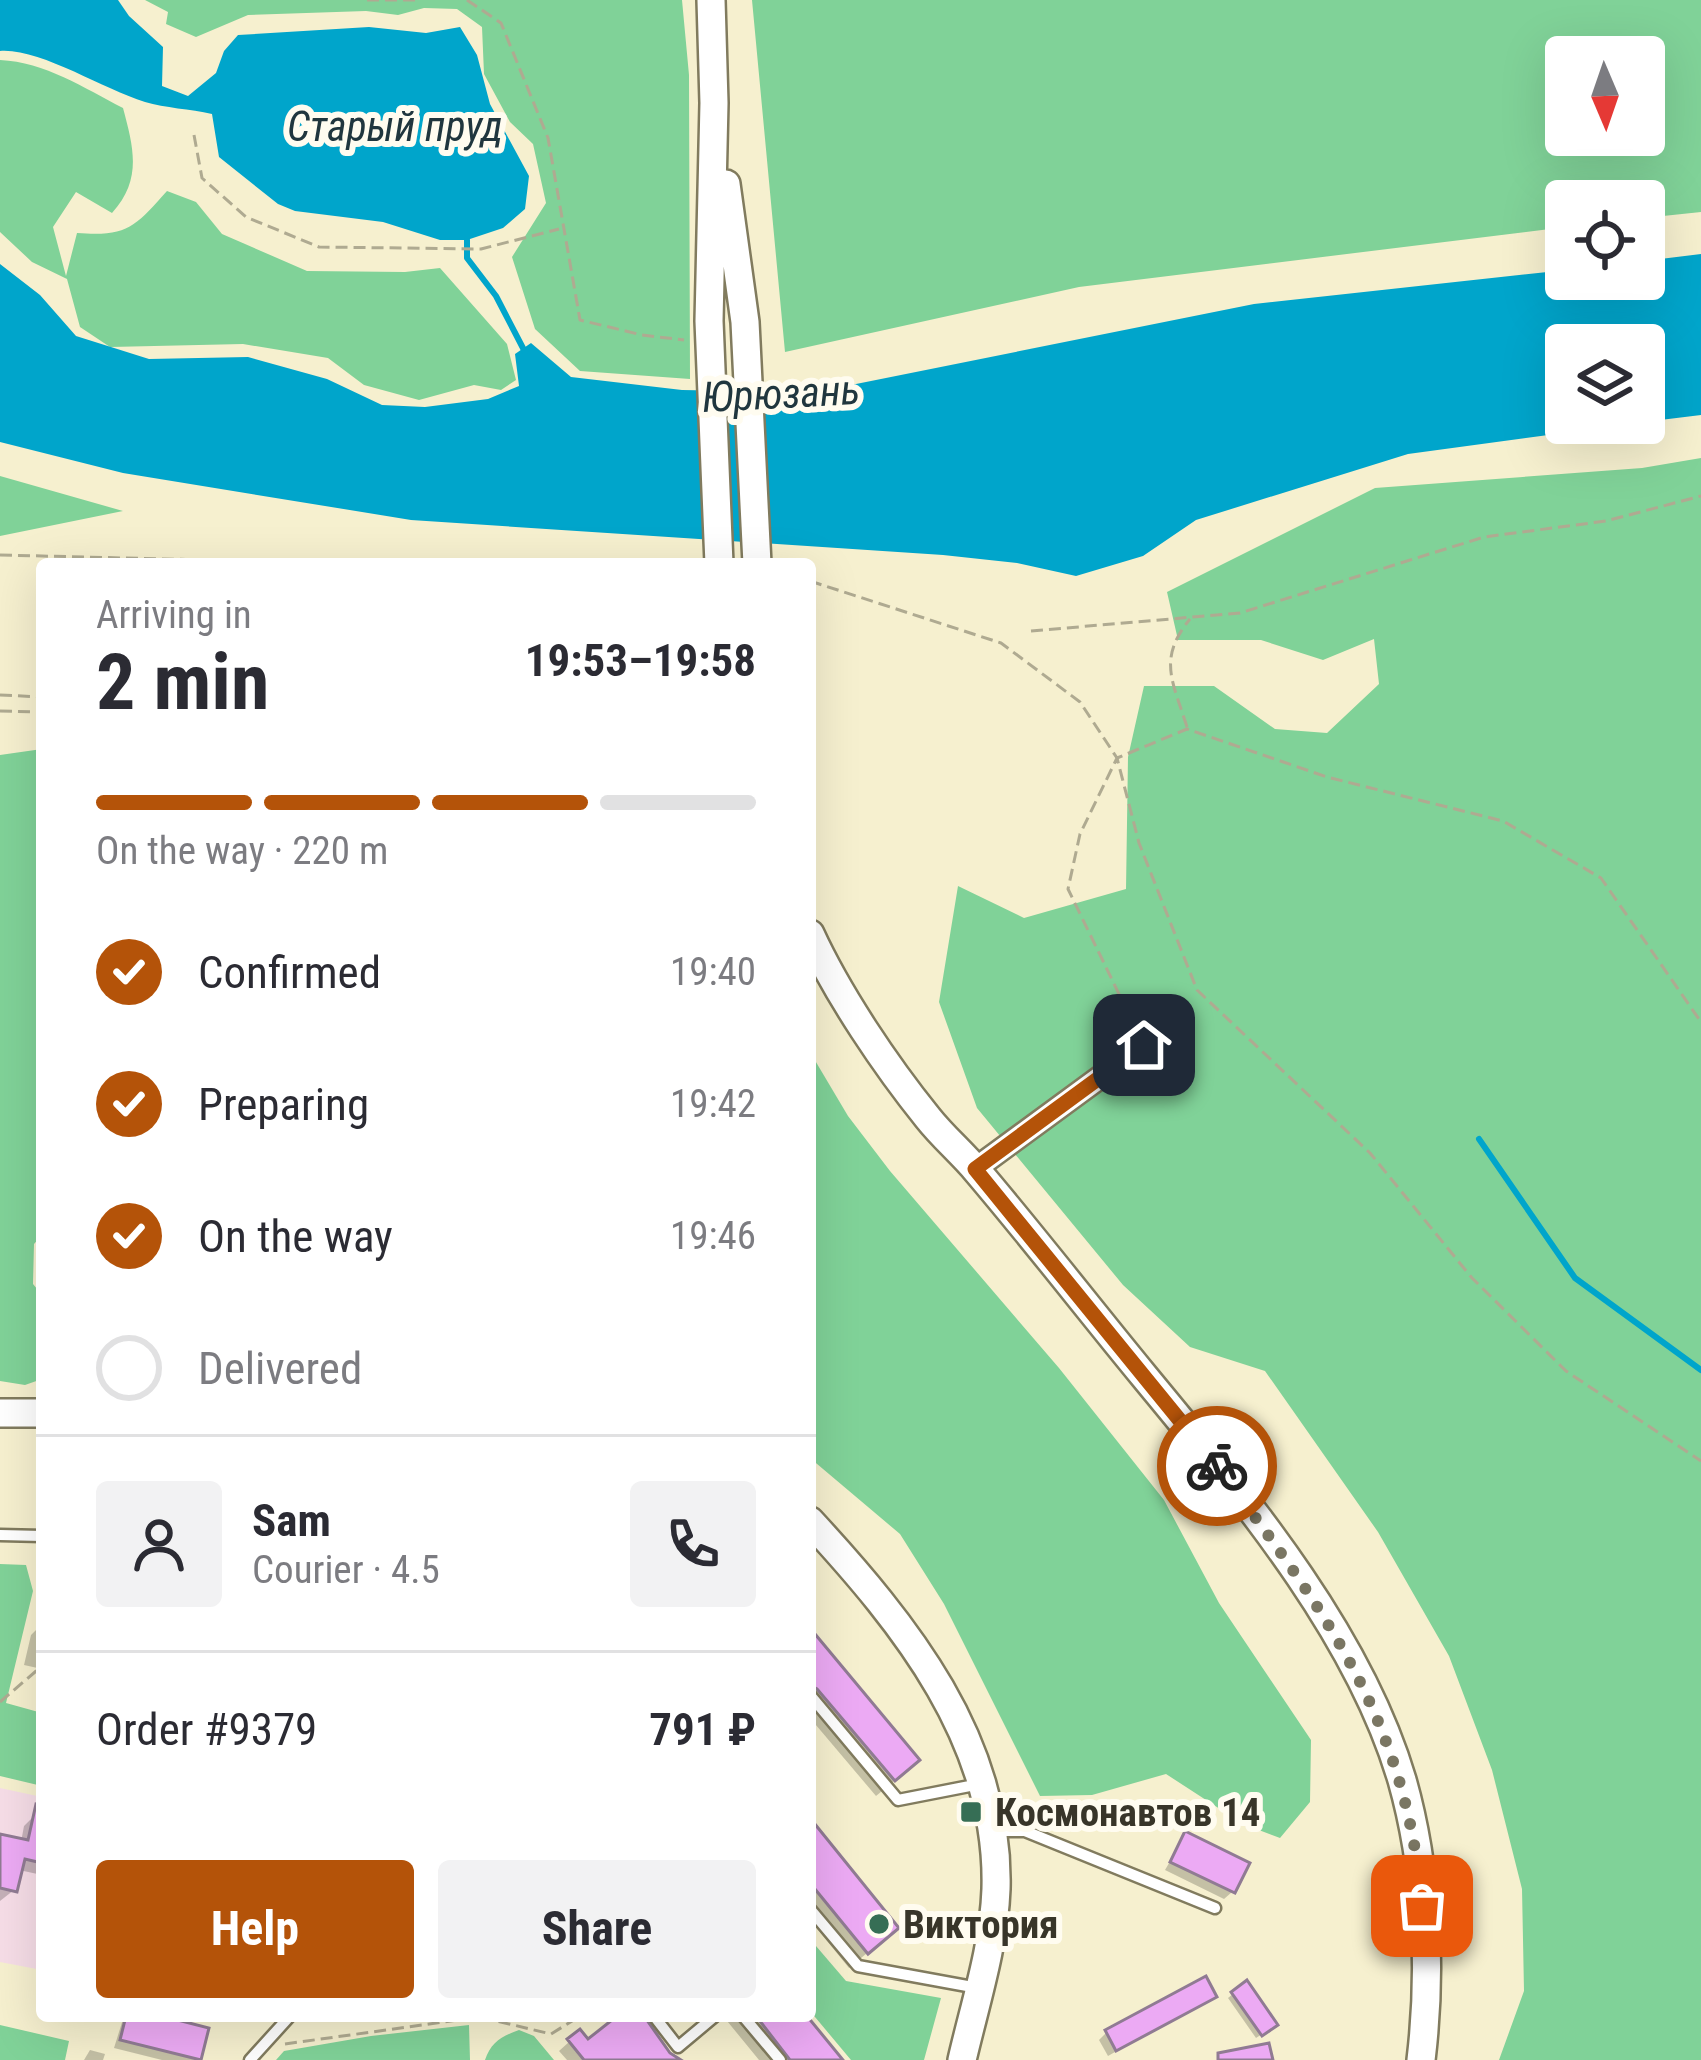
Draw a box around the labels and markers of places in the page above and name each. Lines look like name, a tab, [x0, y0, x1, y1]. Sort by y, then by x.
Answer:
pin	[1093, 994, 1195, 1096]
place label: Космонавтов 14	[995, 1790, 1261, 1836]
marker: Космонавтов 14	[958, 1799, 984, 1825]
pin	[1371, 1855, 1473, 1957]
place label: Виктория	[903, 1902, 1059, 1948]
marker: Виктория	[866, 1911, 892, 1937]

